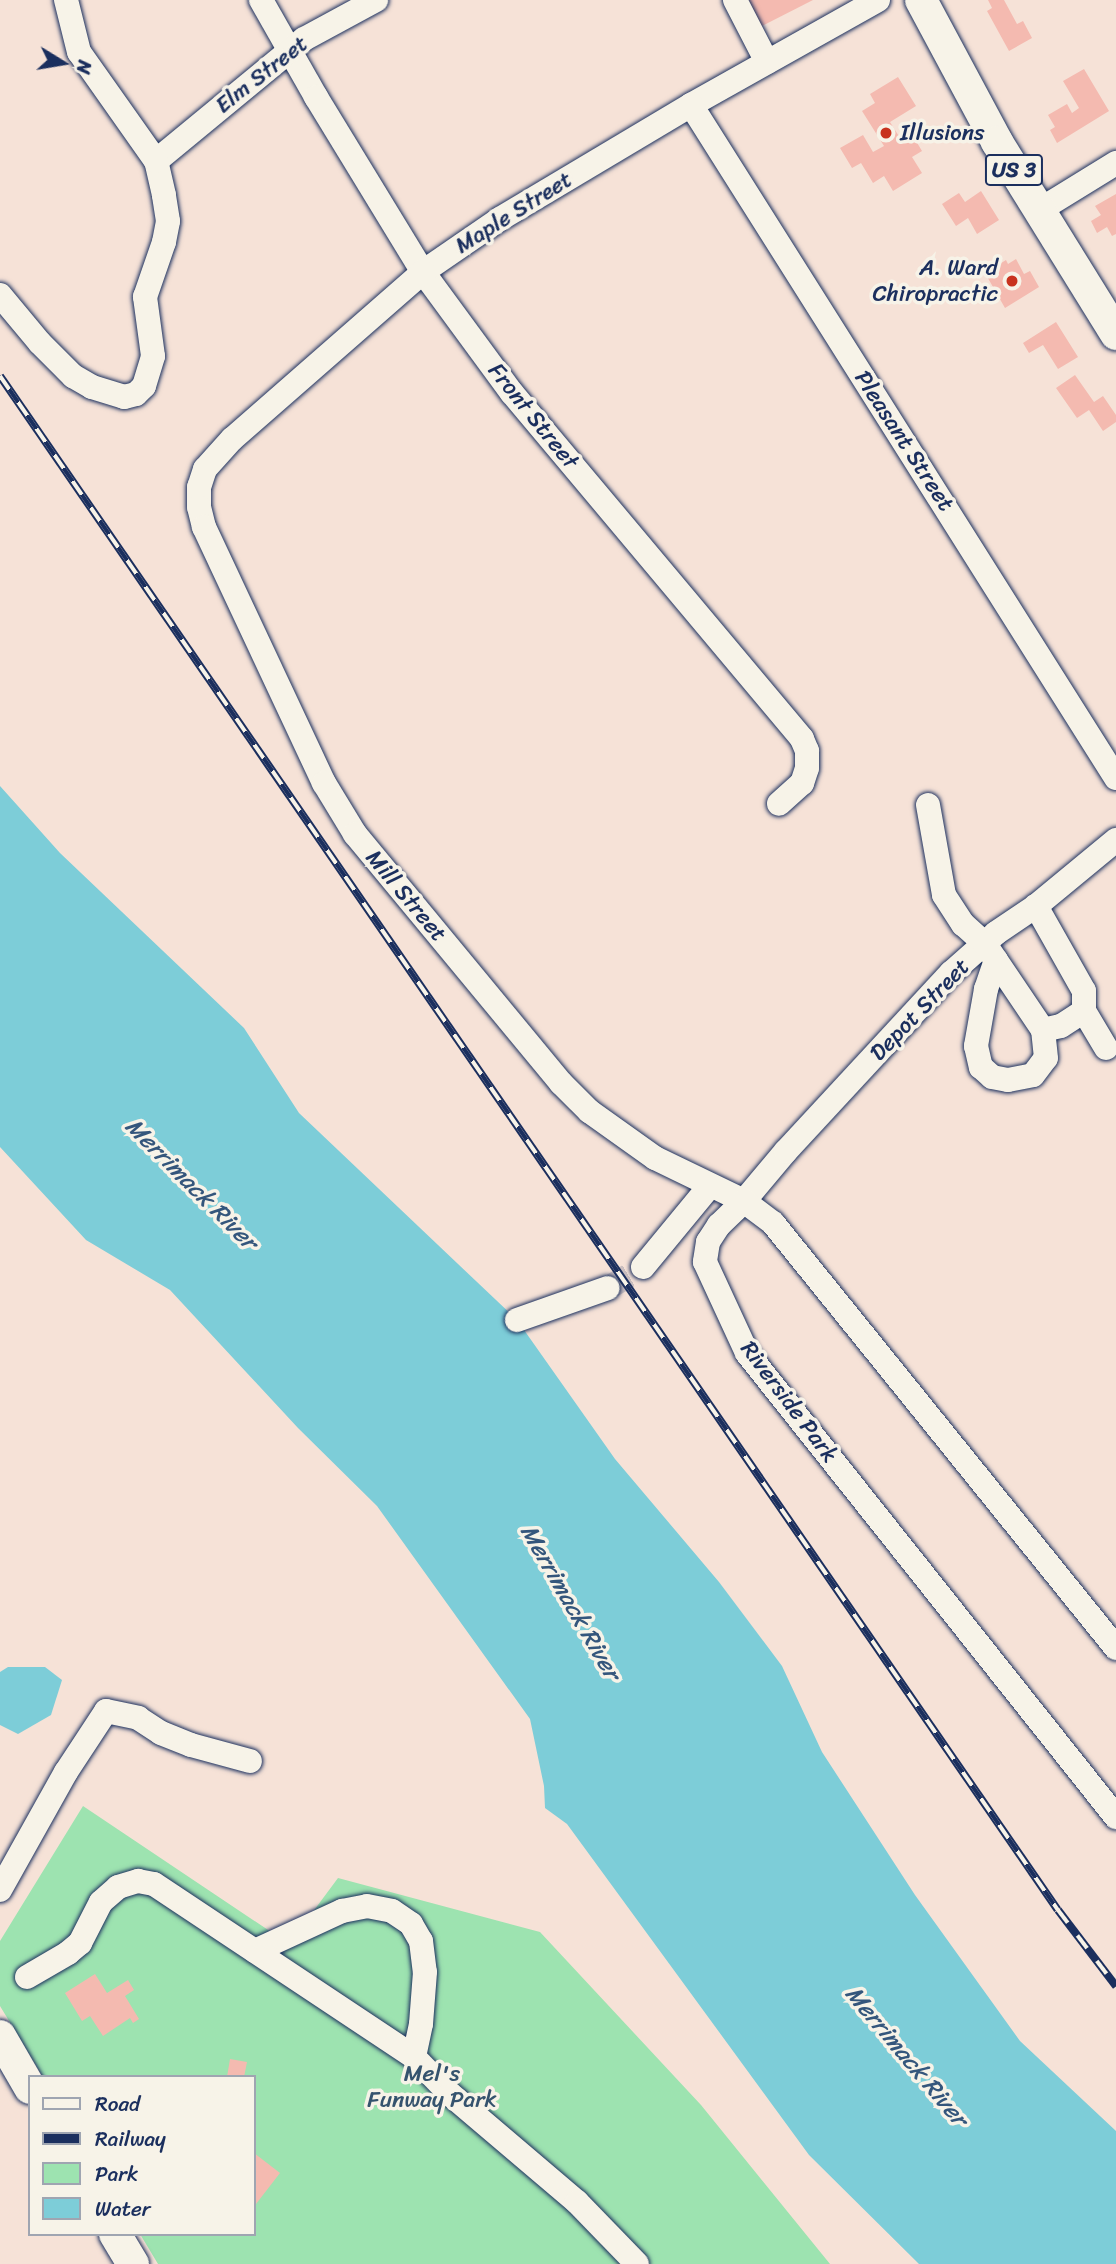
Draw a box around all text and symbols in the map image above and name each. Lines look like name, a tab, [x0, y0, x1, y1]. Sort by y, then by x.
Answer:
north arrow	[28, 28, 98, 98]
street label: Elm Street	[210, 30, 314, 120]
text: N	[67, 57, 102, 77]
place label: Illusions	[900, 119, 985, 147]
marker: Illusions	[878, 125, 894, 141]
road number: US 3	[984, 152, 1044, 188]
street label: Maple Street	[450, 166, 578, 260]
place label: A. Ward Chiropractic	[872, 254, 998, 308]
marker: A. Ward Chiropractic	[1004, 273, 1020, 289]
street label: Front Street	[482, 358, 584, 474]
street label: Pleasant Street	[848, 366, 960, 516]
street label: Mill Street	[360, 845, 452, 947]
street label: Depot Street	[864, 953, 976, 1067]
water label: Merrimack River	[119, 1112, 263, 1256]
street label: Riverside Park	[734, 1336, 844, 1468]
water label: Merrimack River	[514, 1519, 626, 1685]
water label: Merrimack River	[839, 1980, 973, 2132]
park label: Mel's Funway Park	[367, 2060, 497, 2114]
legend	[28, 2075, 256, 2236]
text: Road	[95, 2085, 140, 2123]
text: Railway	[95, 2120, 166, 2158]
text: Park	[95, 2155, 138, 2193]
text: Water	[95, 2190, 150, 2228]

